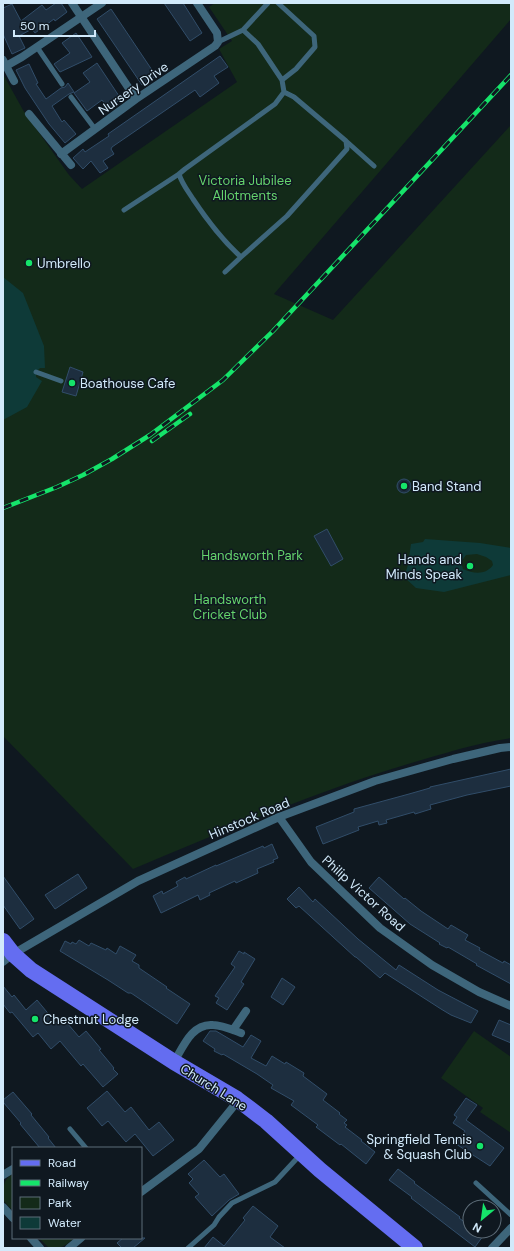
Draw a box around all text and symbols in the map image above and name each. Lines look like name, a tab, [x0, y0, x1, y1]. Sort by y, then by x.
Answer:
scale bar	[14, 12, 95, 38]
text: 50 m	[20, 18, 49, 34]
street label: Nursery Drive	[95, 58, 172, 119]
park label: Victoria Jubilee Allotments	[198, 172, 292, 204]
place label: Umbrello	[37, 255, 91, 272]
marker: Umbrello	[24, 258, 34, 268]
place label: Boathouse Cafe	[80, 375, 175, 392]
marker: Boathouse Cafe	[67, 378, 77, 388]
place label: Band Stand	[412, 478, 481, 495]
marker: Band Stand	[399, 481, 409, 491]
park label: Handsworth Park	[201, 547, 303, 564]
place label: Hands and Minds Speak	[386, 551, 462, 583]
marker: Hands and Minds Speak	[465, 561, 475, 571]
park label: Handsworth Cricket Club	[193, 591, 267, 623]
street label: Hinstock Road	[206, 794, 292, 843]
street label: Philip Victor Road	[319, 852, 409, 935]
place label: Chestnut Lodge	[43, 1011, 139, 1028]
marker: Chestnut Lodge	[30, 1014, 40, 1024]
street label: Church Lane	[177, 1060, 250, 1115]
place label: Springfield Tennis & Squash Club	[366, 1131, 472, 1163]
marker: Springfield Tennis & Squash Club	[475, 1141, 485, 1151]
legend	[12, 1147, 142, 1239]
text: Road	[48, 1155, 76, 1171]
text: Railway	[48, 1175, 89, 1191]
text: Park	[48, 1195, 72, 1211]
north arrow	[462, 1199, 502, 1239]
text: Water	[48, 1215, 82, 1231]
text: N	[470, 1220, 484, 1236]

